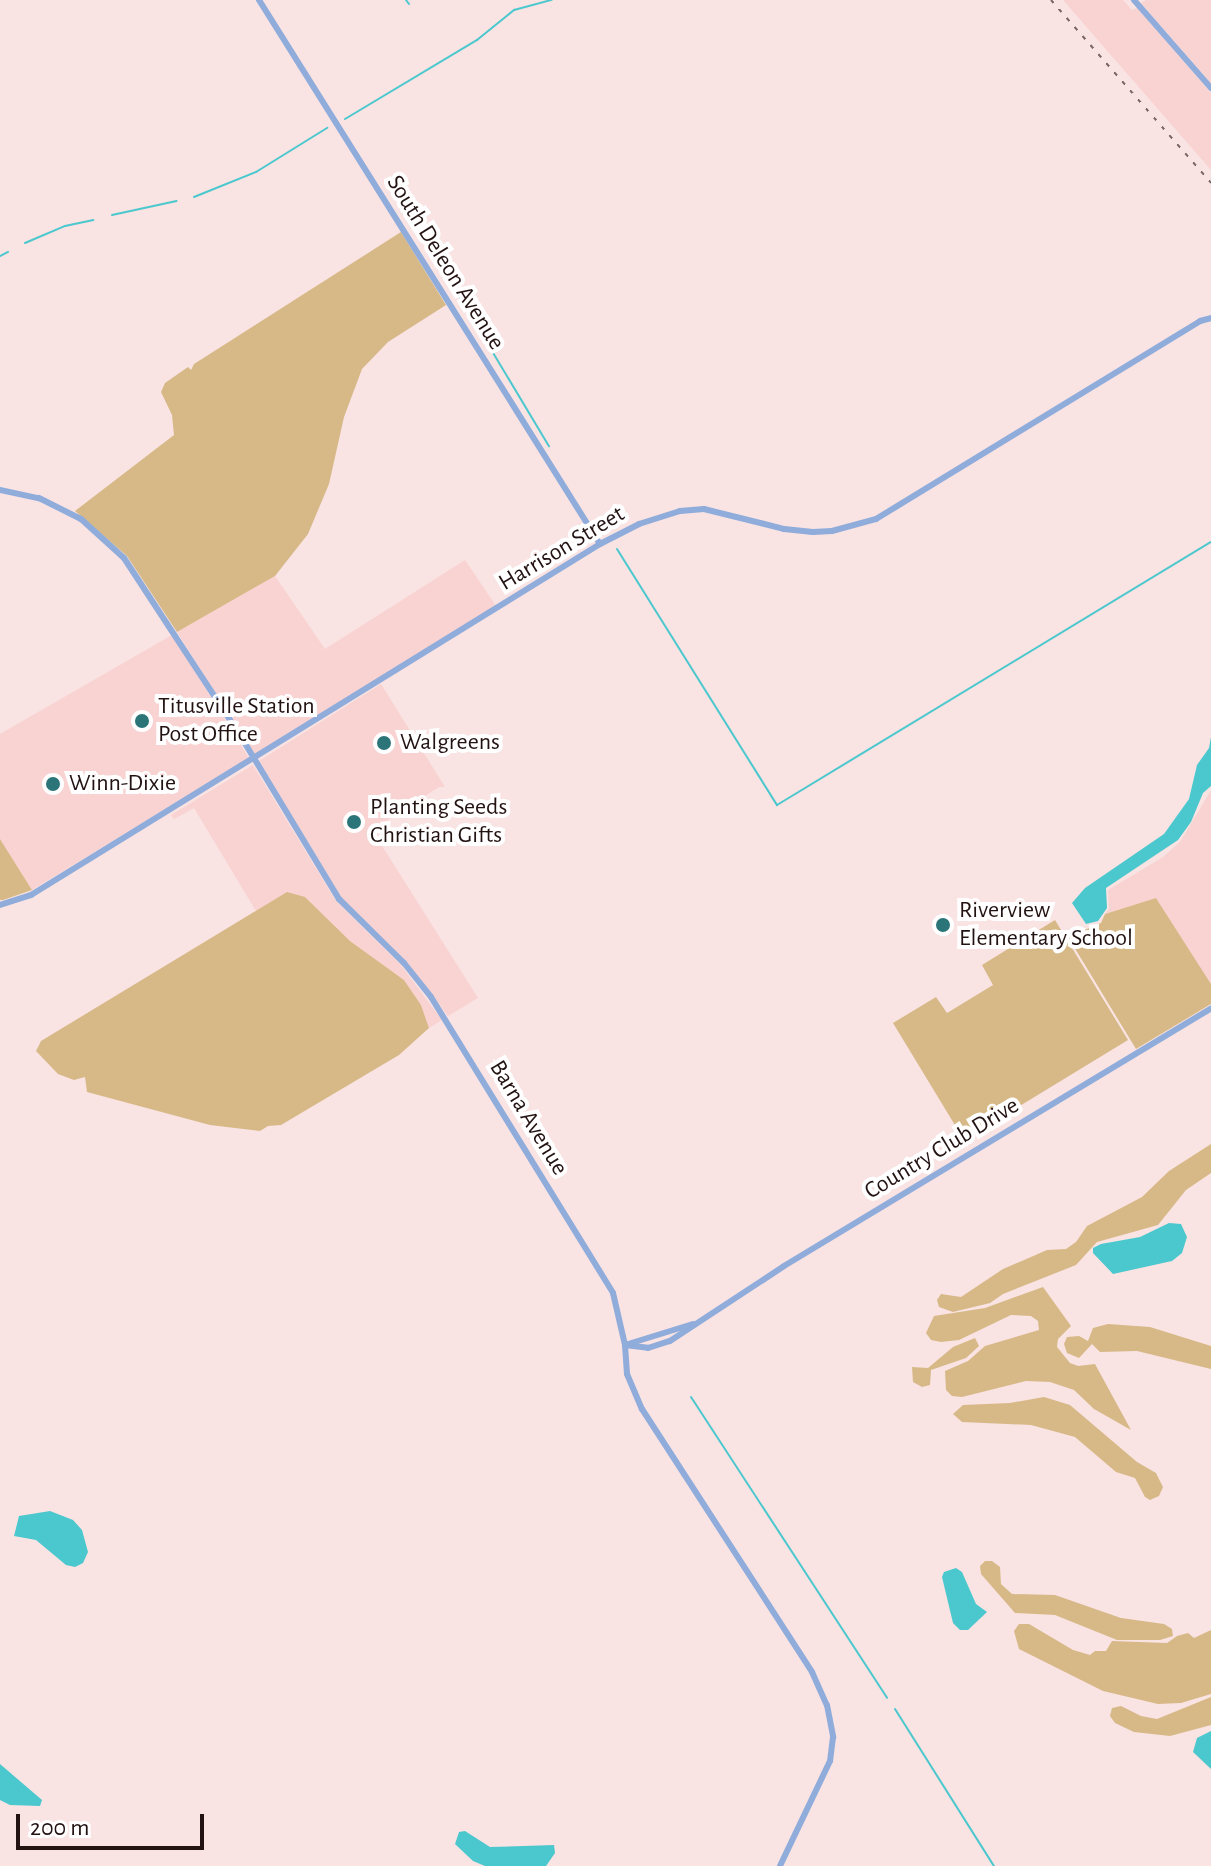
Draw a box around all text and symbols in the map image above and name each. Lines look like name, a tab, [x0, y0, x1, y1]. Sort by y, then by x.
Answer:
street label: South Deleon Avenue	[380, 170, 510, 356]
street label: Harrison Street	[494, 500, 630, 598]
place label: Titusville Station Post Office	[158, 693, 315, 749]
marker: Titusville Station Post Office	[133, 712, 151, 730]
place label: Walgreens	[400, 729, 500, 757]
marker: Walgreens	[375, 734, 393, 752]
place label: Winn-Dixie	[69, 770, 176, 798]
marker: Winn-Dixie	[44, 775, 62, 793]
place label: Planting Seeds Christian Gifts	[370, 794, 507, 850]
marker: Planting Seeds Christian Gifts	[345, 813, 363, 831]
place label: Riverview Elementary School	[959, 897, 1133, 953]
marker: Riverview Elementary School	[934, 916, 952, 934]
street label: Barna Avenue	[482, 1055, 574, 1181]
street label: Country Club Drive	[860, 1092, 1024, 1206]
scale bar	[20, 1798, 208, 1848]
text: 200 m	[30, 1816, 89, 1840]

